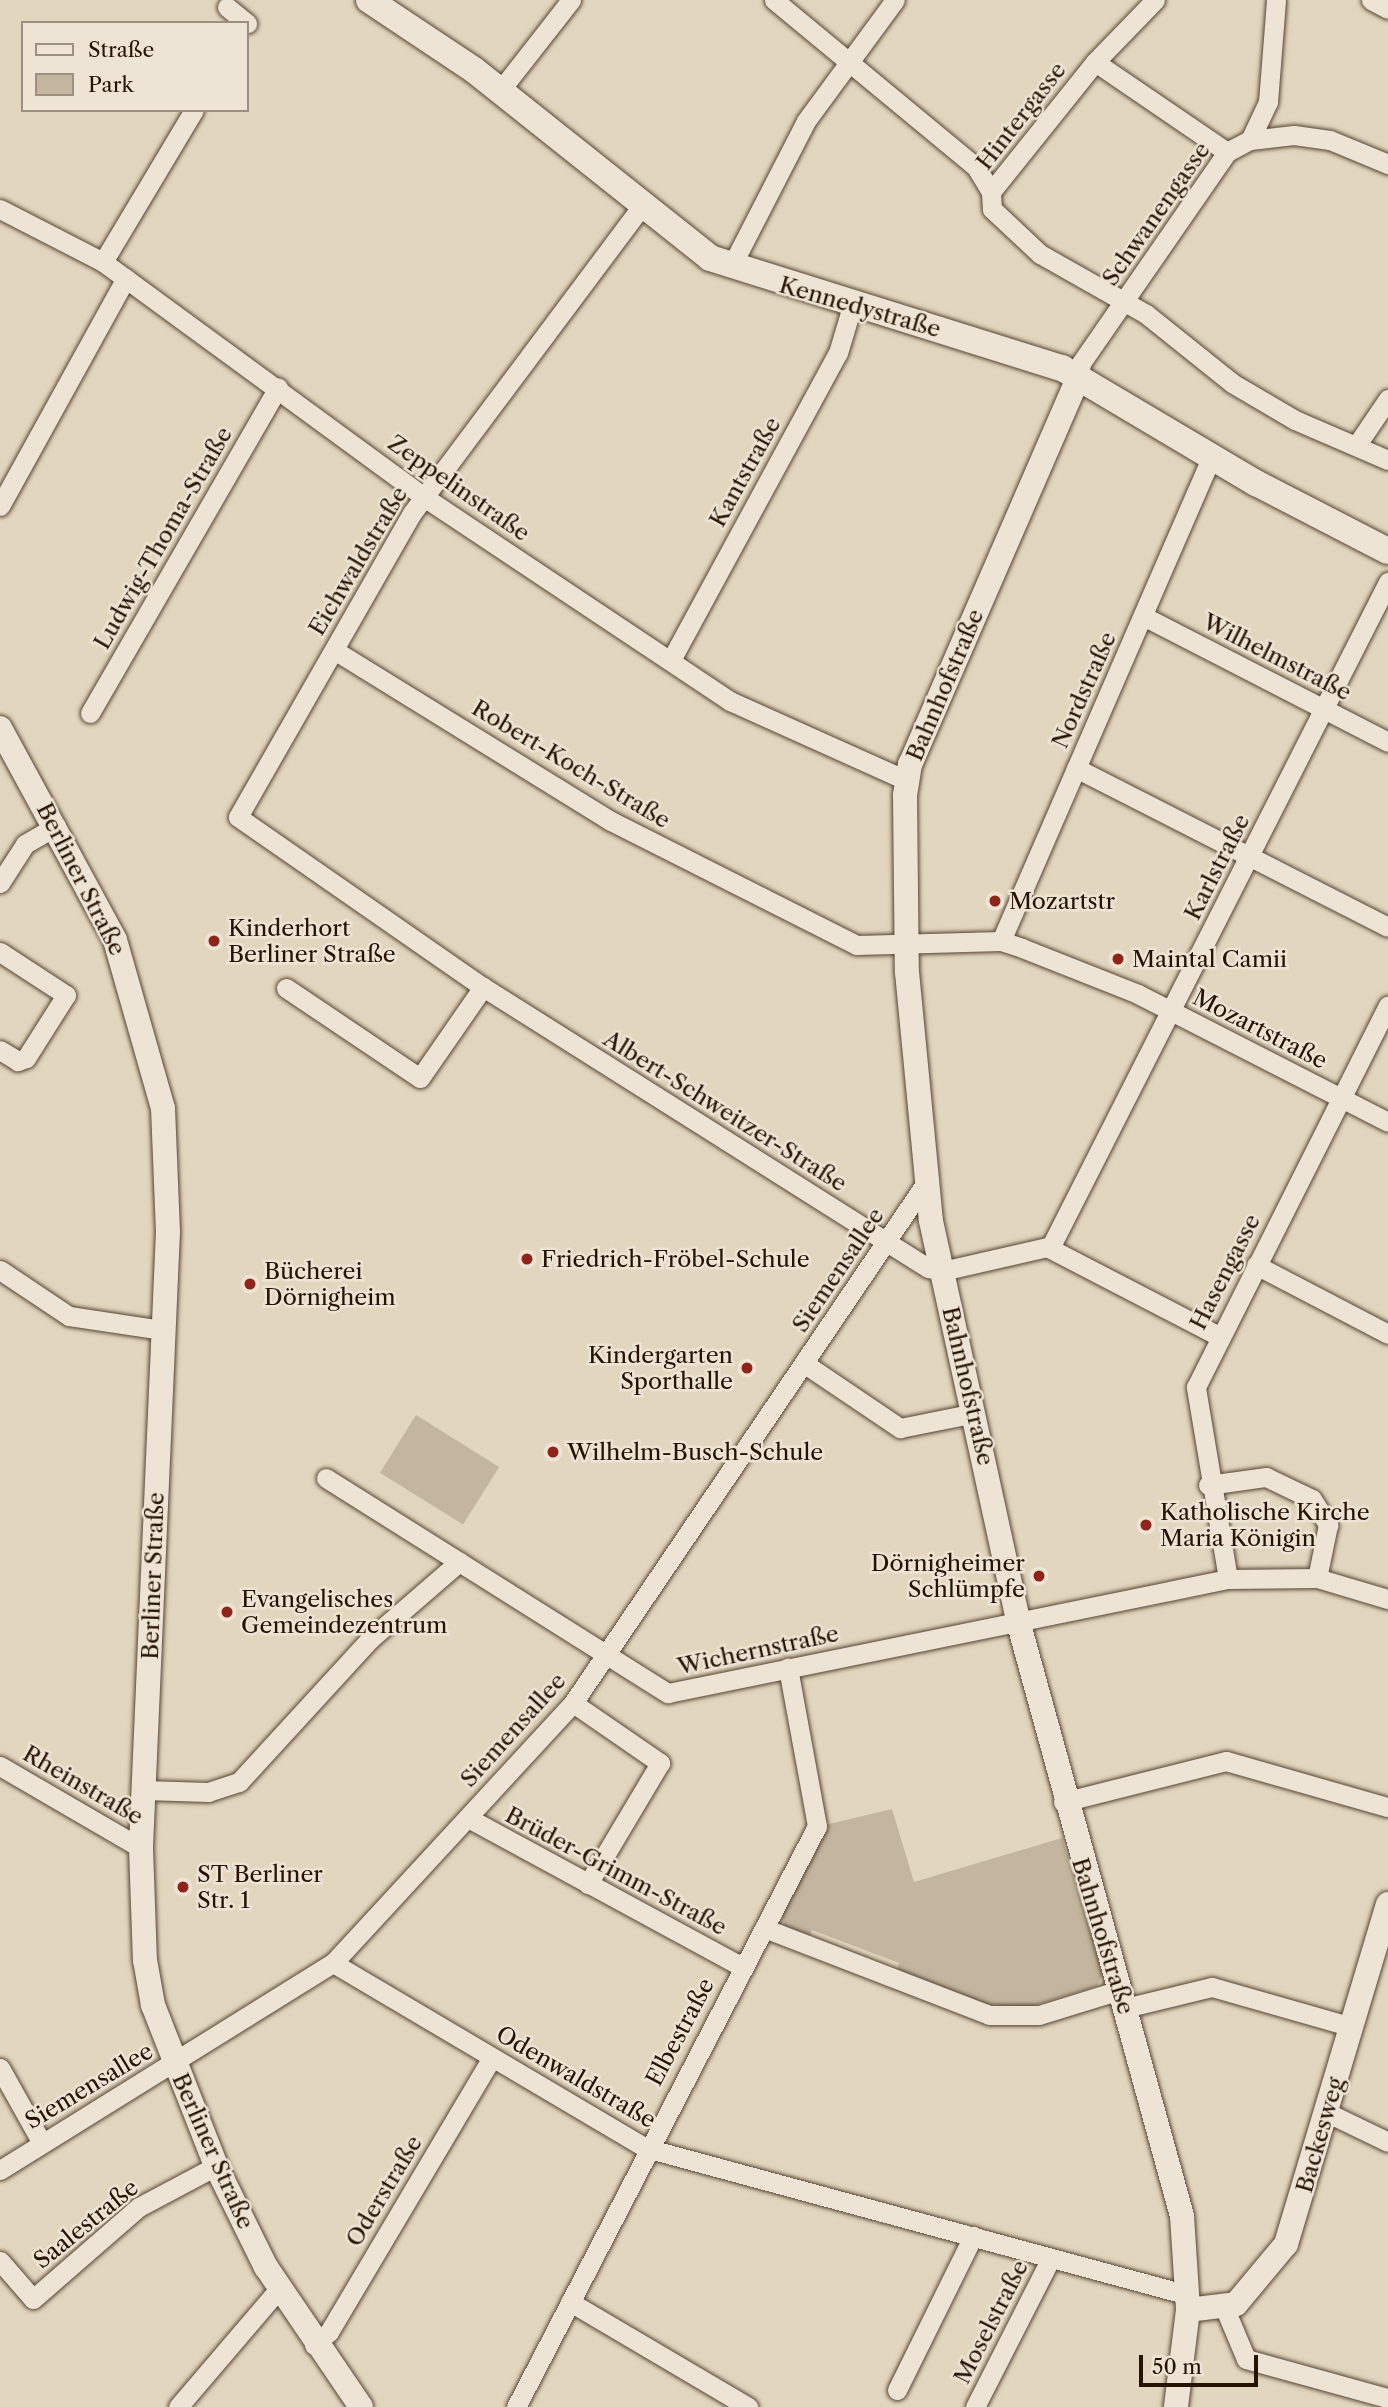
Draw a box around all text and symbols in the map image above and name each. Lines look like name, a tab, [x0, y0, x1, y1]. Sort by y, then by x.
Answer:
legend	[21, 21, 248, 112]
text: Straße	[88, 37, 154, 62]
street label: Hintergasse	[970, 57, 1072, 175]
text: Park	[88, 72, 134, 97]
street label: Schwanengasse	[1096, 137, 1216, 291]
street label: Kennedystraße	[776, 271, 944, 343]
street label: Kantstraße	[704, 412, 786, 532]
street label: Ludwig-Thoma-Straße	[88, 422, 238, 654]
street label: Zeppelinstraße	[383, 429, 535, 547]
street label: Eichwaldstraße	[303, 482, 413, 640]
street label: Bahnhofstraße	[901, 605, 989, 765]
street label: Wilhelmstraße	[1198, 608, 1356, 706]
street label: Nordstraße	[1046, 628, 1122, 752]
street label: Robert-Koch-Straße	[467, 694, 675, 834]
street label: Berliner Straße	[31, 798, 131, 960]
street label: Karlstraße	[1179, 809, 1255, 925]
place label: Mozartstr	[1009, 887, 1115, 915]
marker: Mozartstr	[987, 893, 1003, 909]
place label: Kinderhort Berliner Straße	[228, 914, 396, 968]
marker: Kinderhort Berliner Straße	[206, 933, 222, 949]
place label: Maintal Camii	[1132, 945, 1287, 973]
marker: Maintal Camii	[1110, 951, 1126, 967]
street label: Mozartstraße	[1188, 983, 1332, 1075]
street label: Albert-Schweitzer-Straße	[598, 1025, 852, 1197]
street label: Siemensallee	[786, 1203, 890, 1337]
street label: Hasengasse	[1184, 1210, 1266, 1334]
place label: Friedrich-Fröbel-Schule	[541, 1245, 810, 1273]
marker: Friedrich-Fröbel-Schule	[519, 1251, 535, 1267]
place label: Bücherei Dörnigheim	[264, 1257, 396, 1311]
marker: Bücherei Dörnigheim	[242, 1276, 258, 1292]
street label: Bahnhofstraße	[936, 1304, 1000, 1468]
place label: Kindergarten Sporthalle	[588, 1341, 733, 1395]
marker: Kindergarten Sporthalle	[739, 1360, 755, 1376]
place label: Wilhelm-Busch-Schule	[567, 1438, 823, 1466]
marker: Wilhelm-Busch-Schule	[545, 1444, 561, 1460]
street label: Berliner Straße	[136, 1492, 170, 1660]
place label: Katholische Kirche Maria Königin	[1160, 1498, 1370, 1552]
marker: Katholische Kirche Maria Königin	[1138, 1517, 1154, 1533]
place label: Dörnigheimer Schlümpfe	[871, 1549, 1025, 1603]
marker: Dörnigheimer Schlümpfe	[1031, 1568, 1047, 1584]
place label: Evangelisches Gemeindezentrum	[241, 1585, 448, 1639]
marker: Evangelisches Gemeindezentrum	[219, 1604, 235, 1620]
street label: Wichernstraße	[675, 1619, 841, 1681]
street label: Siemensallee	[455, 1667, 571, 1793]
street label: Rheinstraße	[18, 1740, 148, 1830]
street label: Brüder-Grimm-Straße	[501, 1801, 731, 1941]
street label: Bahnhofstraße	[1066, 1854, 1140, 2018]
place label: ST Berliner Str. 1	[197, 1860, 324, 1914]
marker: ST Berliner Str. 1	[175, 1879, 191, 1895]
street label: Elbestraße	[640, 1973, 720, 2091]
street label: Odenwaldstraße	[491, 2020, 661, 2134]
street label: Siemensallee	[20, 2037, 158, 2135]
street label: Berliner Straße	[166, 2069, 260, 2233]
street label: Backesweg	[1290, 2074, 1350, 2196]
street label: Oderstraße	[340, 2131, 428, 2251]
street label: Saalestraße	[28, 2174, 144, 2274]
street label: Moselstraße	[948, 2256, 1034, 2388]
scale bar	[1143, 2340, 1262, 2384]
text: 50 m	[1152, 2354, 1202, 2379]

